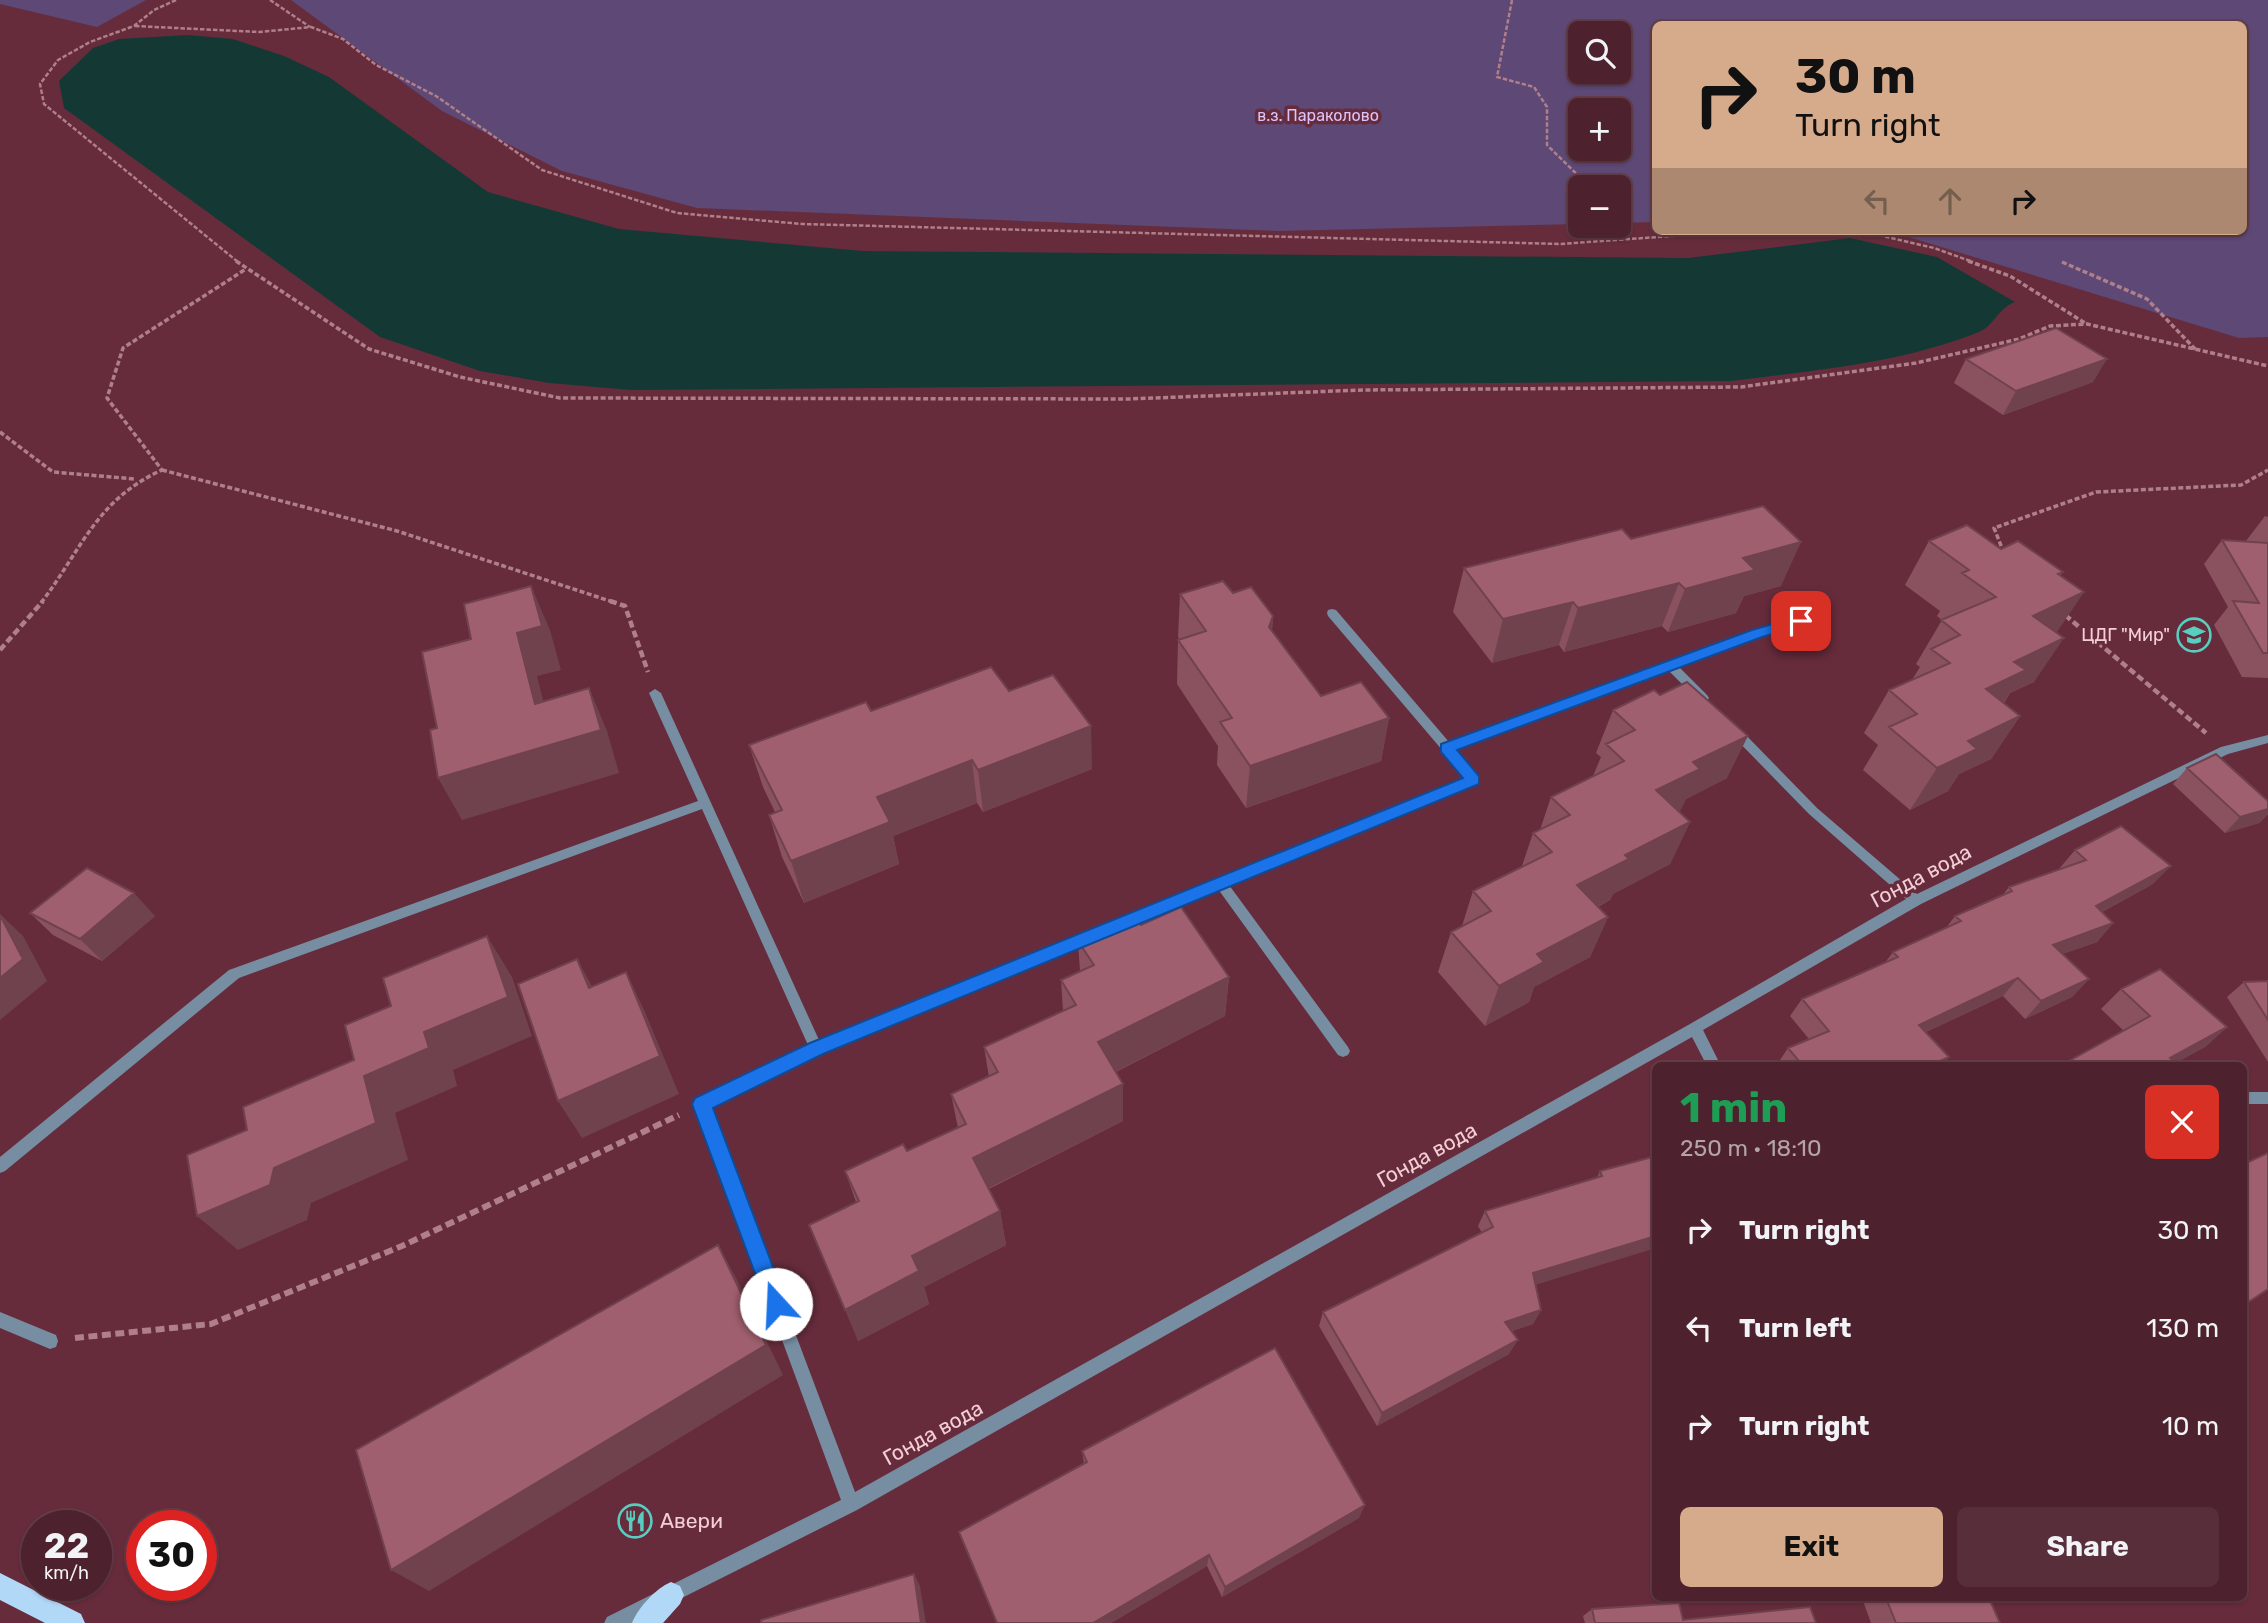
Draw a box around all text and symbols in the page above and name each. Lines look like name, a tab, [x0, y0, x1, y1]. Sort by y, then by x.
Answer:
map controls	[1568, 21, 1631, 238]
button: search	[1568, 21, 1631, 84]
text: 30 m	[1795, 47, 1916, 105]
icon: right	[1680, 49, 1771, 140]
button: +	[1568, 98, 1631, 161]
park label: в.з. Параколово	[1257, 106, 1379, 125]
text: Turn right	[1795, 106, 1940, 144]
button: −	[1568, 175, 1631, 238]
icon: left	[1858, 182, 1896, 220]
icon: ahead	[1931, 182, 1969, 220]
icon: right	[2004, 182, 2042, 220]
pin	[1771, 591, 1831, 651]
icon: arrive	[1782, 602, 1820, 640]
school or university icon: ЦДГ "Мир"	[2175, 616, 2213, 654]
place label: ЦДГ "Мир"	[2081, 624, 2170, 646]
street label: Гонда вода	[1866, 839, 1975, 913]
text: 1 min	[1680, 1083, 1787, 1133]
button: close	[2145, 1085, 2219, 1159]
street label: Гонда вода	[1372, 1117, 1481, 1192]
text: 250 m · 18:10	[1680, 1134, 1822, 1162]
icon: right	[1680, 1211, 1718, 1249]
text: Turn right	[1739, 1215, 1869, 1246]
text: 30 m	[2157, 1215, 2219, 1246]
position arrow	[739, 1267, 813, 1341]
icon: left	[1680, 1309, 1718, 1347]
text: Turn left	[1739, 1313, 1851, 1344]
text: 130 m	[2146, 1313, 2219, 1344]
street label: Гонда вода	[878, 1395, 987, 1470]
icon: right	[1680, 1407, 1718, 1445]
text: Turn right	[1739, 1411, 1869, 1442]
text: 10 m	[2162, 1411, 2219, 1442]
restaurant icon: Авери	[616, 1502, 654, 1540]
button: Exit	[1680, 1507, 1943, 1587]
button: Share	[1957, 1507, 2219, 1587]
place label: Авери	[660, 1508, 723, 1533]
speed limit sign: 30	[126, 1510, 217, 1601]
text: 22	[44, 1525, 89, 1567]
text: km/h	[44, 1562, 89, 1584]

